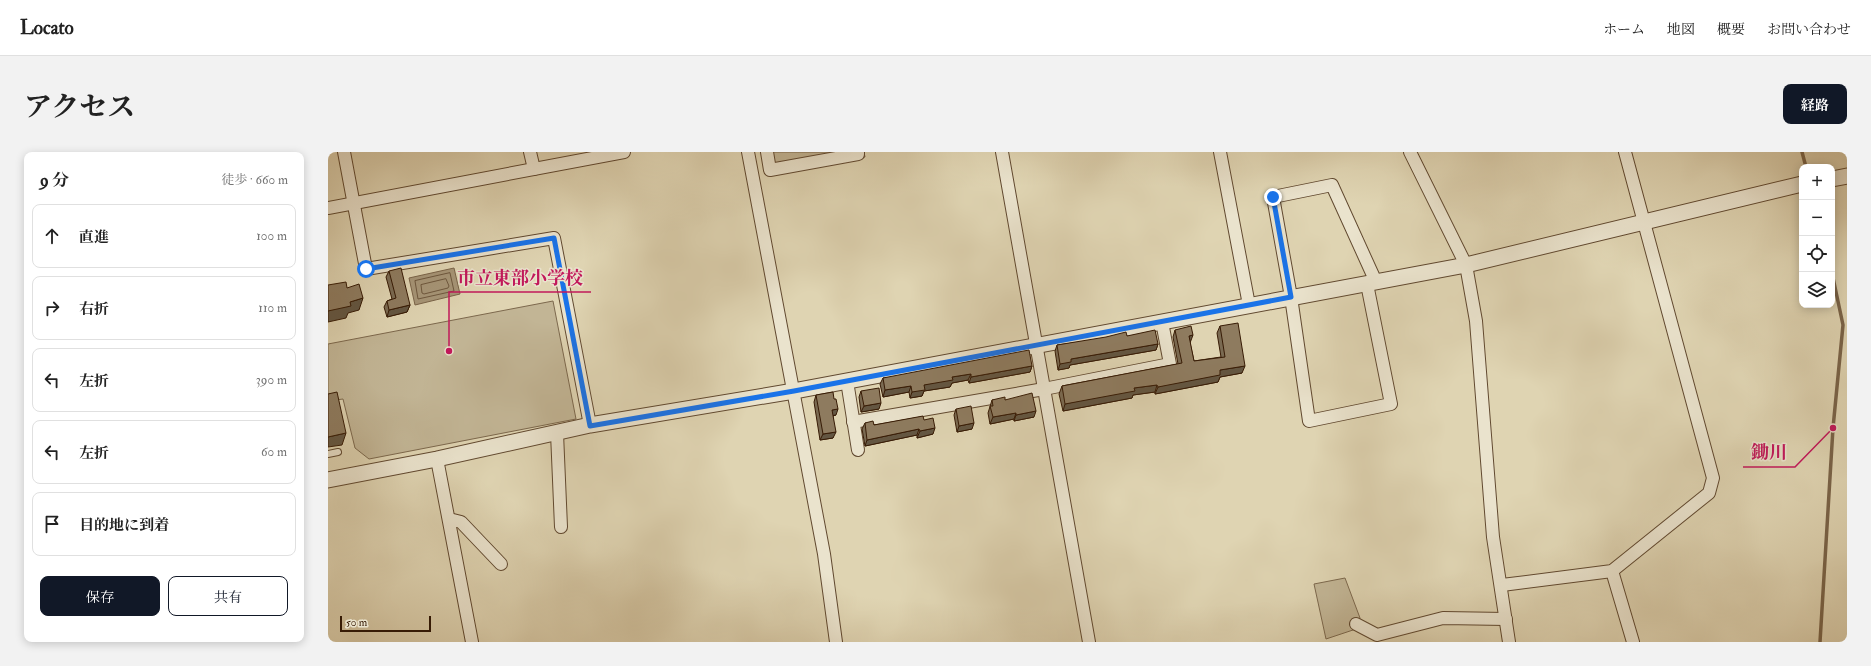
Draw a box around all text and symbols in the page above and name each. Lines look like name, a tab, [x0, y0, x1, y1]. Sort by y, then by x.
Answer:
text: Locato	[20, 16, 74, 40]
text: ホーム	[1603, 21, 1645, 38]
text: 地図	[1667, 21, 1695, 38]
text: 概要	[1717, 21, 1745, 38]
text: お問い合わせ	[1767, 21, 1851, 38]
button: 経路	[1783, 84, 1847, 124]
text: アクセス	[24, 90, 135, 125]
map controls	[1799, 164, 1835, 308]
button: +	[1799, 164, 1835, 200]
text: 9 分	[40, 170, 69, 191]
text: 徒歩 · 660 m	[221, 172, 288, 188]
route end	[1264, 188, 1282, 206]
button: −	[1799, 200, 1835, 236]
icon: ahead	[41, 225, 63, 247]
text: 直進	[79, 228, 109, 247]
text: 100 m	[256, 228, 287, 244]
button: locate	[1799, 236, 1835, 272]
route start	[357, 260, 375, 278]
callout: 市立東部小学校	[449, 262, 591, 292]
text: 市立東部小学校	[457, 267, 583, 290]
button: layers	[1799, 272, 1835, 308]
icon: right	[41, 297, 63, 319]
text: 右折	[79, 300, 109, 319]
text: 110 m	[258, 300, 287, 316]
icon: left	[41, 369, 63, 391]
text: 左折	[79, 372, 109, 391]
text: 390 m	[256, 372, 287, 388]
callout: 鋤川	[1743, 437, 1795, 467]
icon: left	[41, 441, 63, 463]
text: 鋤川	[1751, 441, 1787, 464]
text: 左折	[79, 444, 109, 463]
text: 60 m	[261, 444, 287, 460]
icon: arrive	[41, 513, 63, 535]
text: 目的地に到着	[79, 516, 169, 535]
button: 保存	[40, 576, 160, 616]
button: 共有	[168, 576, 288, 616]
scale bar	[340, 614, 431, 633]
text: 50 m	[346, 616, 367, 629]

